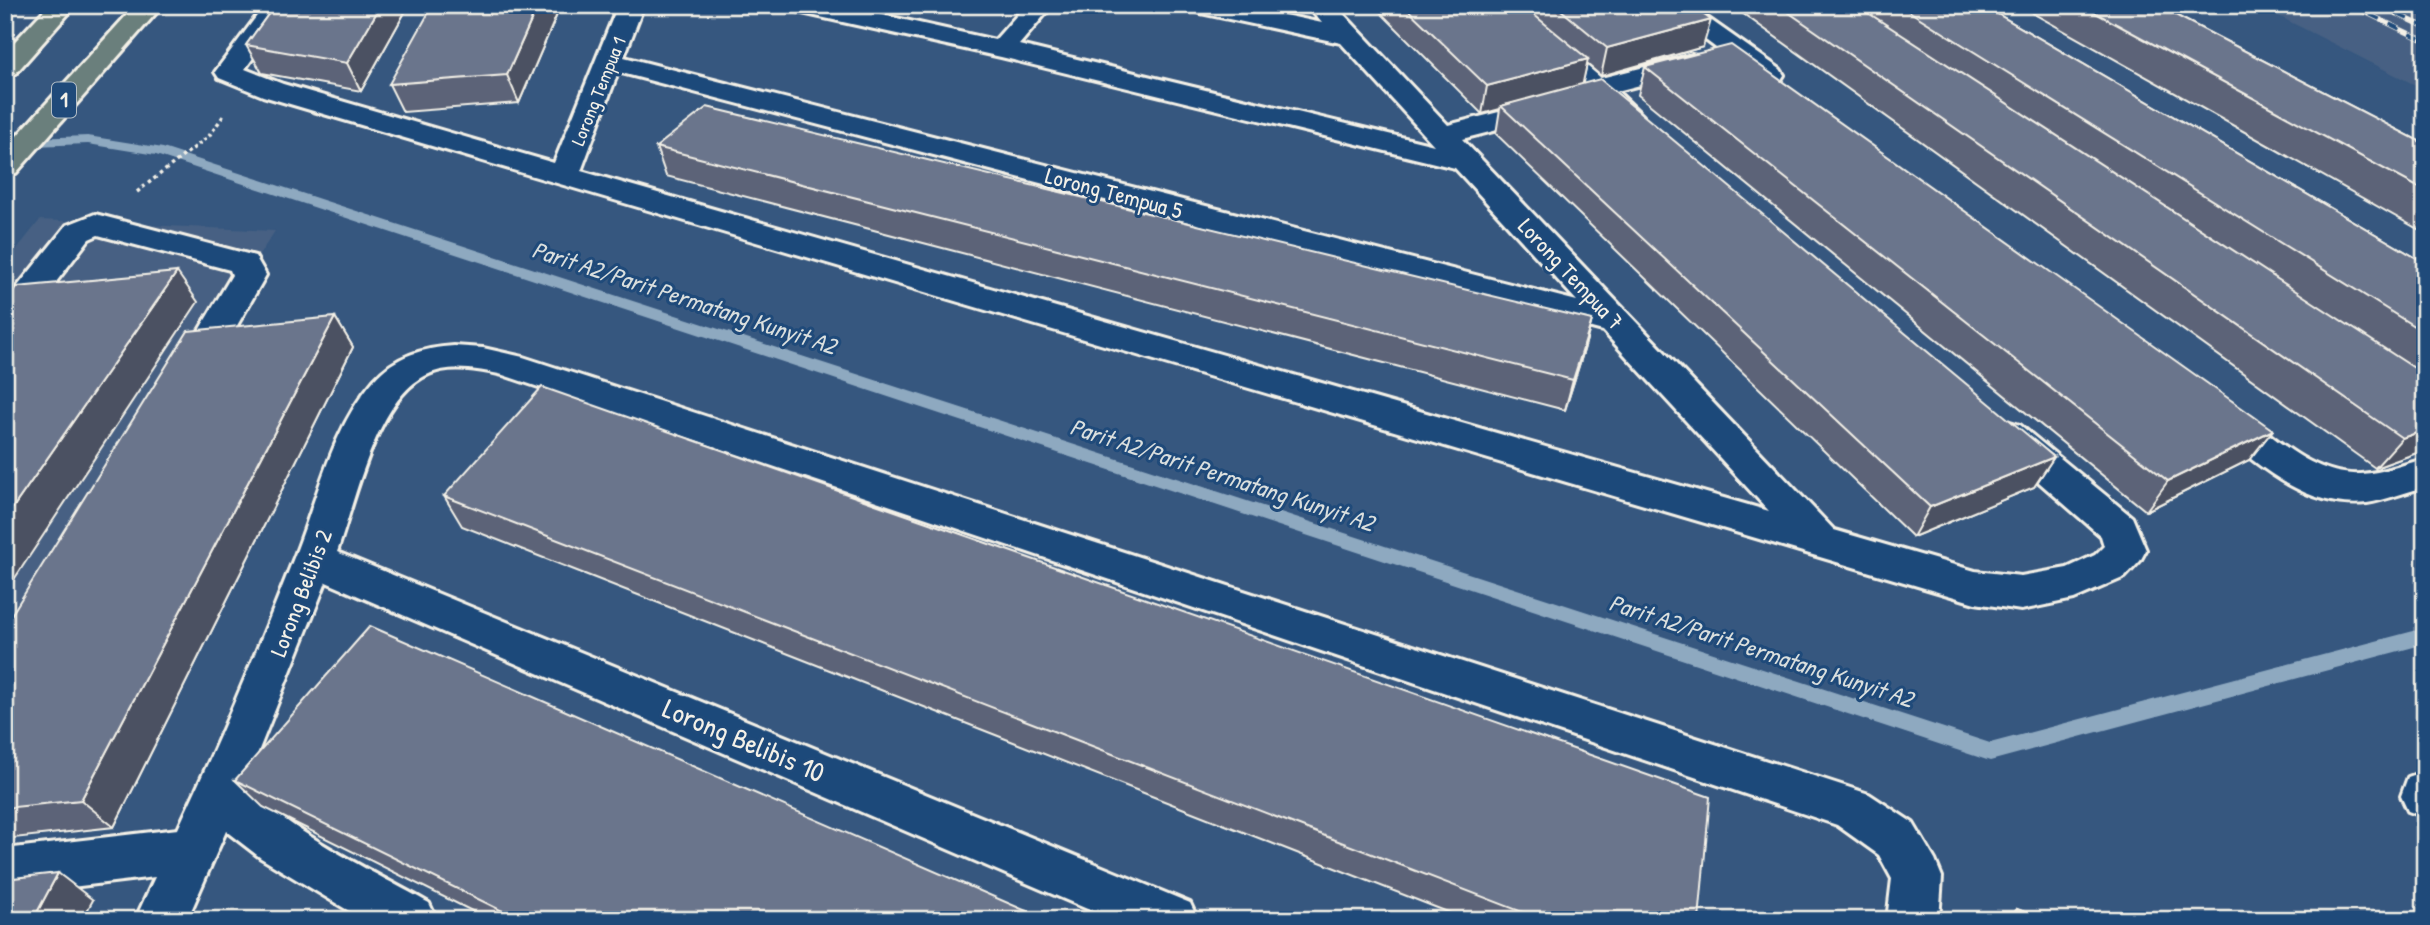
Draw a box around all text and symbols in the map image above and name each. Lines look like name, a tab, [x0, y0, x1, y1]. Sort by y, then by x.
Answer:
street label: Lorong Tempua 1	[564, 33, 632, 149]
road number: 1	[52, 82, 76, 118]
street label: Lorong Tempua 5	[1042, 159, 1186, 226]
street label: Lorong Tempua 7	[1512, 211, 1631, 336]
water label: Parit A2/Parit Permatang Kunyit A2	[528, 233, 843, 363]
water label: Parit A2/Parit Permatang Kunyit A2	[1066, 410, 1381, 540]
street label: Lorong Belibis 2	[262, 525, 339, 661]
water label: Parit A2/Parit Permatang Kunyit A2	[1605, 586, 1920, 716]
street label: Lorong Belibis 10	[657, 689, 831, 791]

